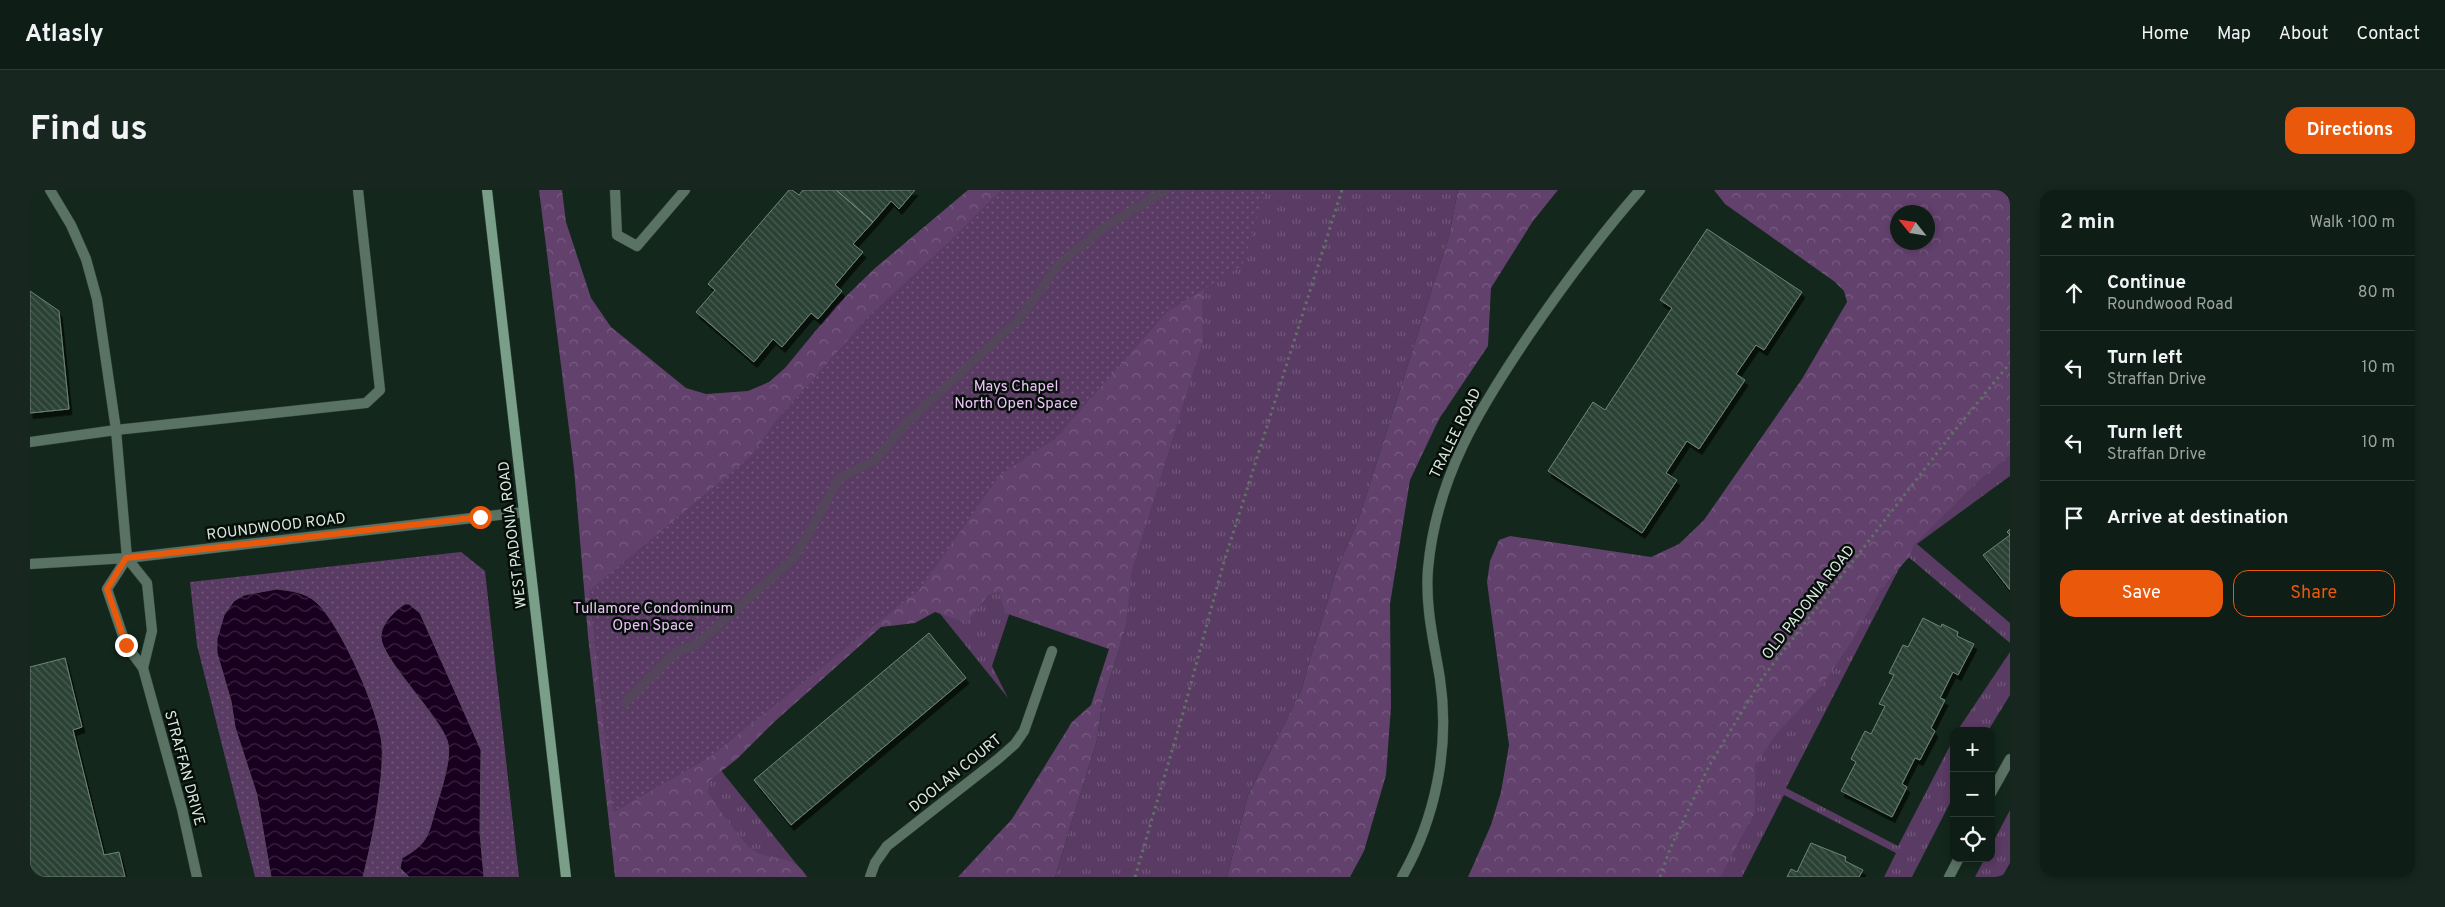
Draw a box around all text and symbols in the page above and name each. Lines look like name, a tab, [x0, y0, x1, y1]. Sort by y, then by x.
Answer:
text: Atlasly	[25, 20, 104, 50]
text: Home	[2141, 23, 2189, 46]
text: Map	[2217, 23, 2251, 46]
text: About	[2279, 23, 2328, 46]
text: Contact	[2356, 23, 2420, 46]
button: Directions	[2285, 107, 2415, 154]
text: Find us	[30, 108, 148, 152]
north arrow	[1890, 205, 1935, 250]
text: 2 min	[2060, 209, 2115, 236]
text: Walk · 100 m	[2310, 213, 2395, 233]
text: Continue	[2107, 271, 2186, 295]
icon: ahead	[2060, 279, 2088, 307]
text: 80 m	[2358, 283, 2395, 303]
text: Roundwood Road	[2107, 295, 2233, 315]
text: Turn left	[2107, 346, 2183, 370]
icon: left	[2060, 354, 2088, 382]
text: 10 m	[2361, 358, 2395, 378]
text: Straffan Drive	[2107, 370, 2206, 390]
park label: Mays Chapel North Open Space	[954, 378, 1078, 414]
street label: TRALEE ROAD	[1426, 385, 1486, 482]
text: Turn left	[2107, 421, 2183, 445]
icon: left	[2060, 429, 2088, 457]
text: 10 m	[2361, 433, 2395, 453]
text: Straffan Drive	[2107, 445, 2206, 465]
street label: WEST PADONIA ROAD	[495, 460, 532, 610]
icon: arrive	[2060, 504, 2088, 532]
route start	[469, 506, 492, 529]
text: Arrive at destination	[2107, 506, 2288, 530]
street label: ROUNDWOOD ROAD	[205, 510, 347, 545]
street label: OLD PADONIA ROAD	[1759, 542, 1860, 664]
button: Save	[2060, 570, 2223, 617]
button: Share	[2233, 570, 2395, 617]
park label: Tullamore Condominum Open Space	[573, 600, 733, 636]
route end	[115, 634, 138, 657]
street label: STRAFFAN DRIVE	[159, 709, 208, 828]
map controls	[1950, 727, 1995, 862]
button: +	[1950, 727, 1995, 772]
street label: DOOLAN COURT	[906, 731, 1006, 817]
button: −	[1950, 772, 1995, 817]
button: locate	[1950, 817, 1995, 862]

